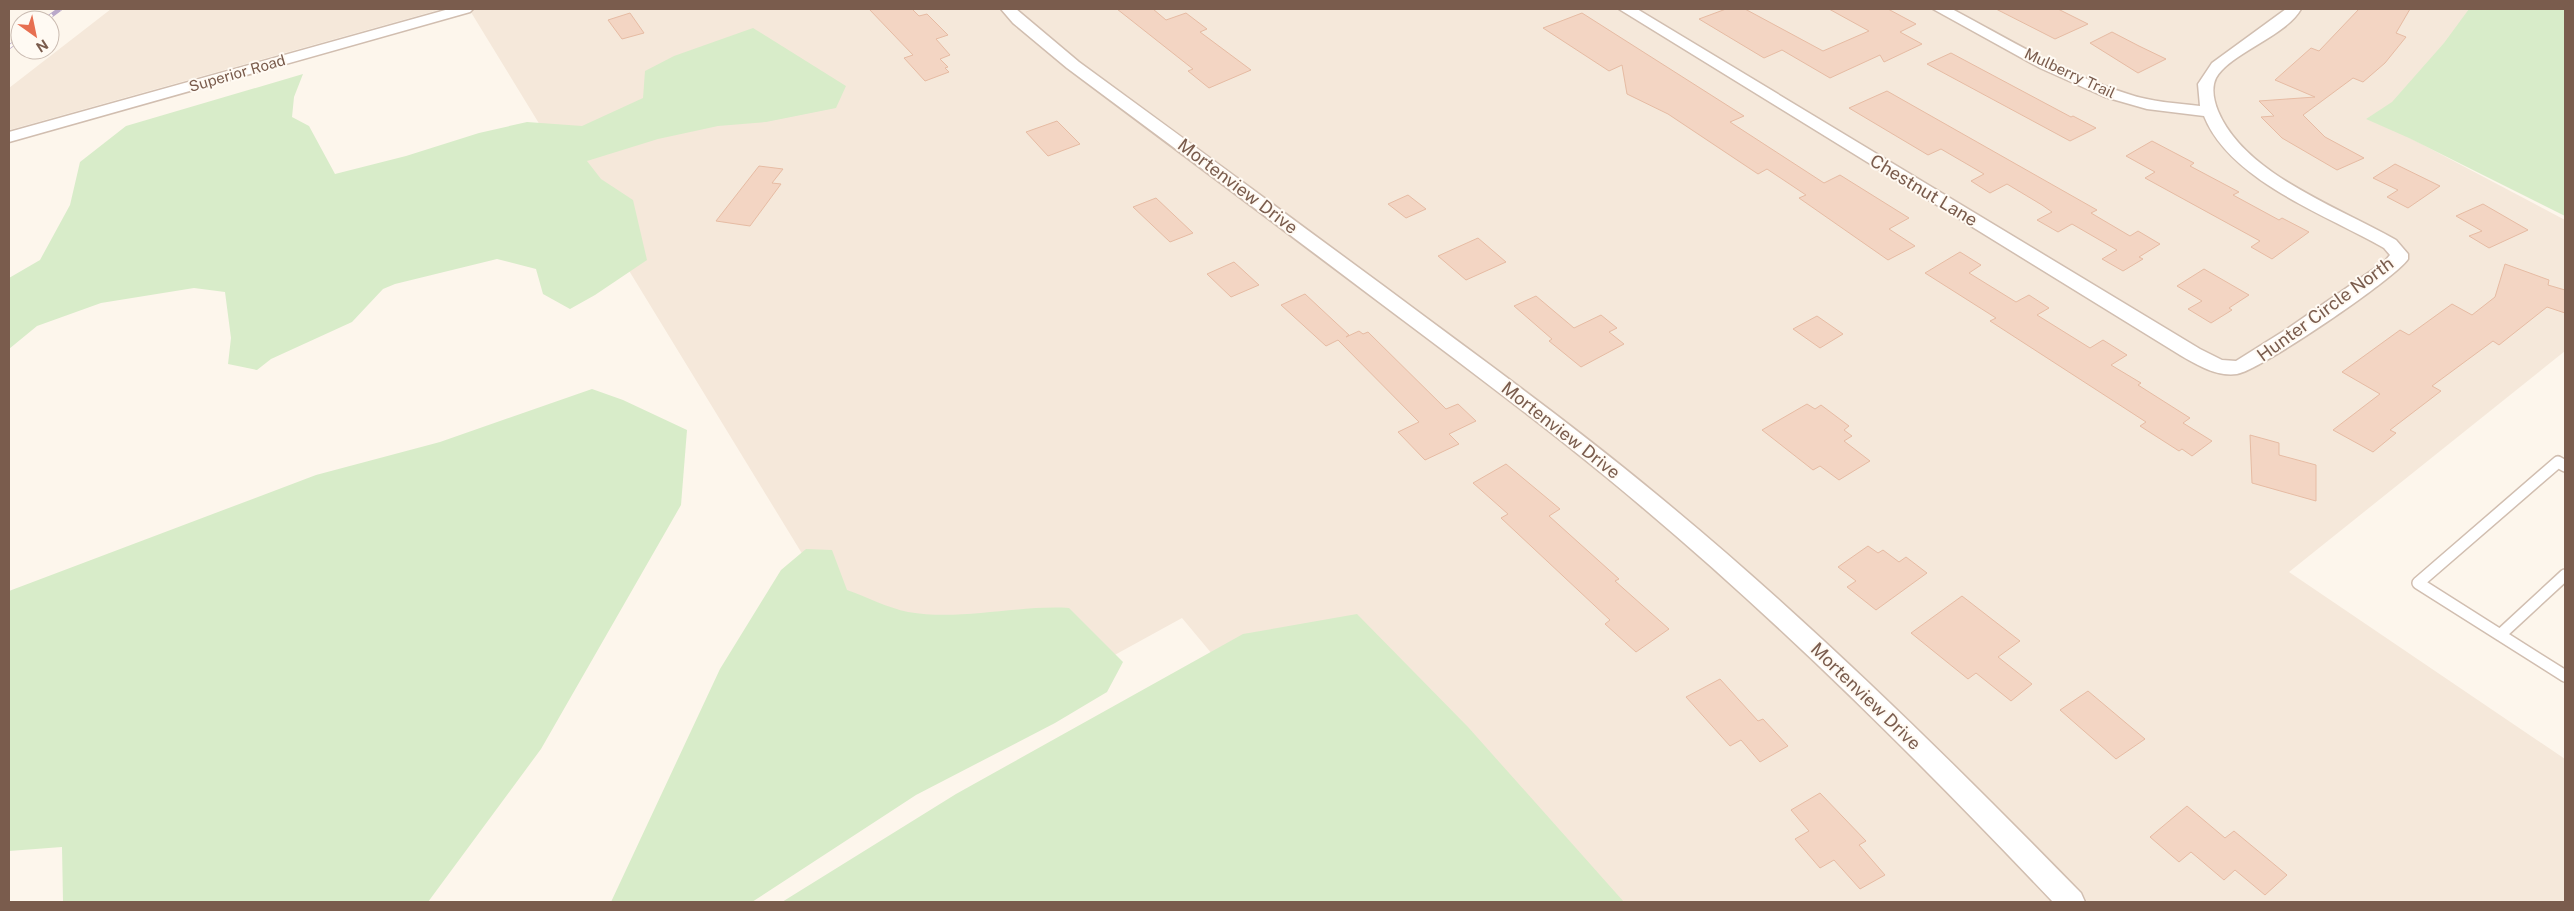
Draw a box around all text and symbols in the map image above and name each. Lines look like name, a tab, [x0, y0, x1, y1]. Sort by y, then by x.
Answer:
north arrow	[10, 10, 60, 60]
text: N	[33, 36, 51, 56]
street label: Mulberry Trail	[2022, 45, 2118, 101]
street label: Superior Road	[187, 51, 287, 95]
street label: Mortenview Drive	[1174, 134, 1302, 238]
street label: Chestnut Lane	[1866, 150, 1982, 230]
street label: Hunter Circle North	[2253, 252, 2397, 366]
street label: Mortenview Drive	[1497, 377, 1625, 483]
street label: Mortenview Drive	[1807, 638, 1925, 754]

